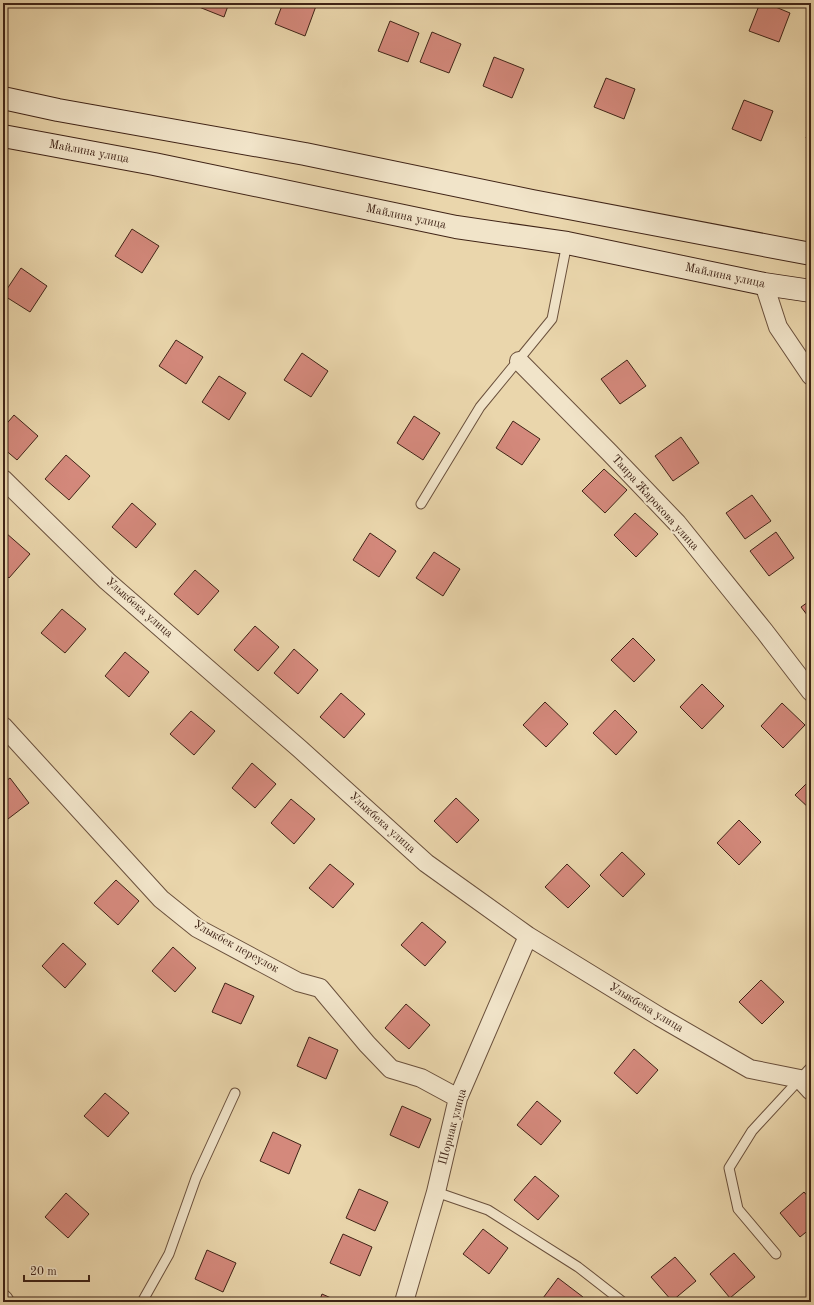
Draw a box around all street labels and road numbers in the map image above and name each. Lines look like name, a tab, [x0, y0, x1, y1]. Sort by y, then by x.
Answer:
street label: Майлина улица	[48, 138, 130, 166]
street label: Майлина улица	[365, 203, 447, 231]
street label: Майлина улица	[684, 262, 766, 290]
street label: Таира Жарокова улица	[609, 453, 701, 553]
street label: Улыкбека улица	[103, 576, 175, 640]
street label: Улыкбека улица	[347, 790, 417, 856]
street label: Улыкбек переулок	[191, 919, 281, 975]
street label: Улыкбека улица	[607, 981, 685, 1035]
street label: Шорнак улица	[437, 1088, 469, 1166]

